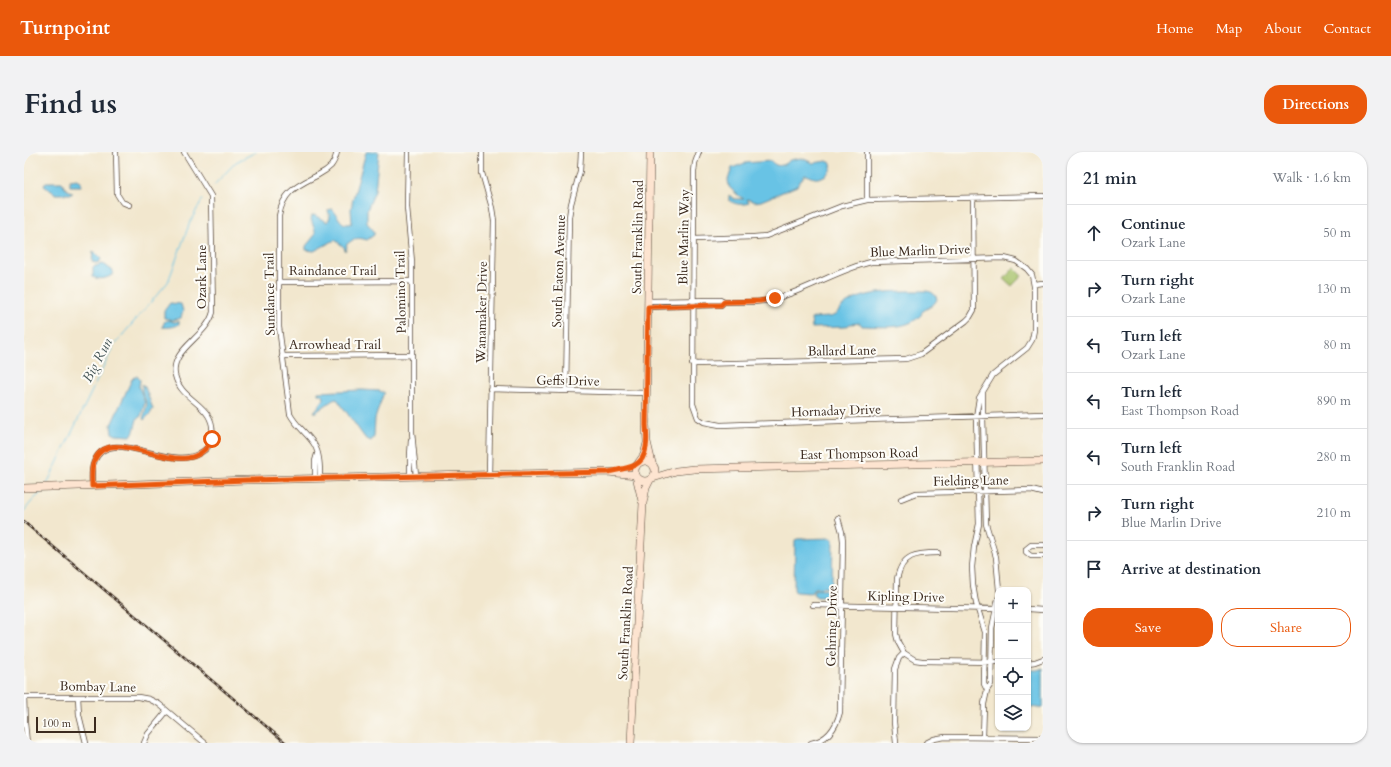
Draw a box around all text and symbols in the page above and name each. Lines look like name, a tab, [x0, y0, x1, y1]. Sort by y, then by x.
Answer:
text: Turnpoint	[20, 15, 110, 41]
text: Home	[1156, 19, 1194, 38]
text: Map	[1216, 19, 1242, 38]
text: About	[1264, 19, 1301, 38]
text: Contact	[1323, 19, 1371, 38]
text: Find us	[24, 85, 117, 123]
button: Directions	[1264, 85, 1367, 124]
text: 21 min	[1083, 167, 1137, 190]
text: Walk · 1.6 km	[1272, 169, 1351, 187]
street label: South Franklin Road	[628, 180, 648, 294]
street label: Blue Marlin Way	[674, 189, 694, 285]
street label: South Eaton Avenue	[548, 214, 570, 328]
text: Continue	[1121, 214, 1186, 234]
icon: ahead	[1083, 222, 1105, 244]
text: 50 m	[1323, 224, 1351, 242]
text: Ozark Lane	[1121, 234, 1186, 252]
street label: Blue Marlin Drive	[869, 240, 971, 262]
street label: Ozark Lane	[193, 245, 211, 309]
street label: Palomino Trail	[391, 250, 411, 334]
street label: Sundance Trail	[260, 252, 280, 336]
street label: Wanamaker Drive	[472, 261, 492, 364]
street label: Raindance Trail	[289, 262, 378, 280]
text: Turn right	[1121, 270, 1194, 290]
icon: right	[1083, 278, 1105, 300]
text: 130 m	[1317, 280, 1351, 298]
route end	[766, 289, 784, 307]
text: Ozark Lane	[1121, 290, 1186, 308]
text: Turn left	[1121, 326, 1182, 346]
icon: left	[1083, 334, 1105, 356]
water label: Big Run	[78, 335, 117, 386]
street label: Arrowhead Trail	[289, 336, 382, 354]
text: 80 m	[1323, 336, 1351, 354]
street label: Ballard Lane	[808, 341, 877, 361]
text: Ozark Lane	[1121, 346, 1186, 364]
street label: Geffs Drive	[536, 371, 600, 391]
text: Turn left	[1121, 382, 1182, 402]
icon: left	[1083, 390, 1105, 412]
text: 890 m	[1317, 392, 1351, 410]
street label: Hornaday Drive	[791, 400, 881, 422]
text: East Thompson Road	[1121, 402, 1239, 420]
route start	[203, 430, 221, 448]
text: Turn left	[1121, 438, 1182, 458]
street label: East Thompson Road	[800, 444, 918, 464]
icon: left	[1083, 446, 1105, 468]
text: 280 m	[1317, 448, 1351, 466]
text: South Franklin Road	[1121, 458, 1235, 476]
street label: Fielding Lane	[933, 471, 1009, 491]
text: Turn right	[1121, 494, 1194, 514]
icon: right	[1083, 502, 1105, 524]
text: 210 m	[1317, 504, 1351, 522]
text: Blue Marlin Drive	[1121, 514, 1222, 532]
icon: arrive	[1083, 558, 1105, 580]
text: Arrive at destination	[1121, 559, 1261, 579]
street label: South Franklin Road	[614, 566, 638, 680]
street label: Gehring Drive	[822, 585, 842, 667]
street label: Kipling Drive	[867, 587, 945, 607]
map controls	[995, 587, 1031, 731]
button: +	[995, 587, 1031, 623]
button: Save	[1083, 608, 1213, 647]
button: Share	[1221, 608, 1351, 647]
button: −	[995, 623, 1031, 659]
button: locate	[995, 659, 1031, 695]
street label: Bombay Lane	[60, 677, 137, 697]
button: layers	[995, 695, 1031, 731]
scale bar	[36, 715, 96, 734]
text: 100 m	[42, 716, 71, 731]

